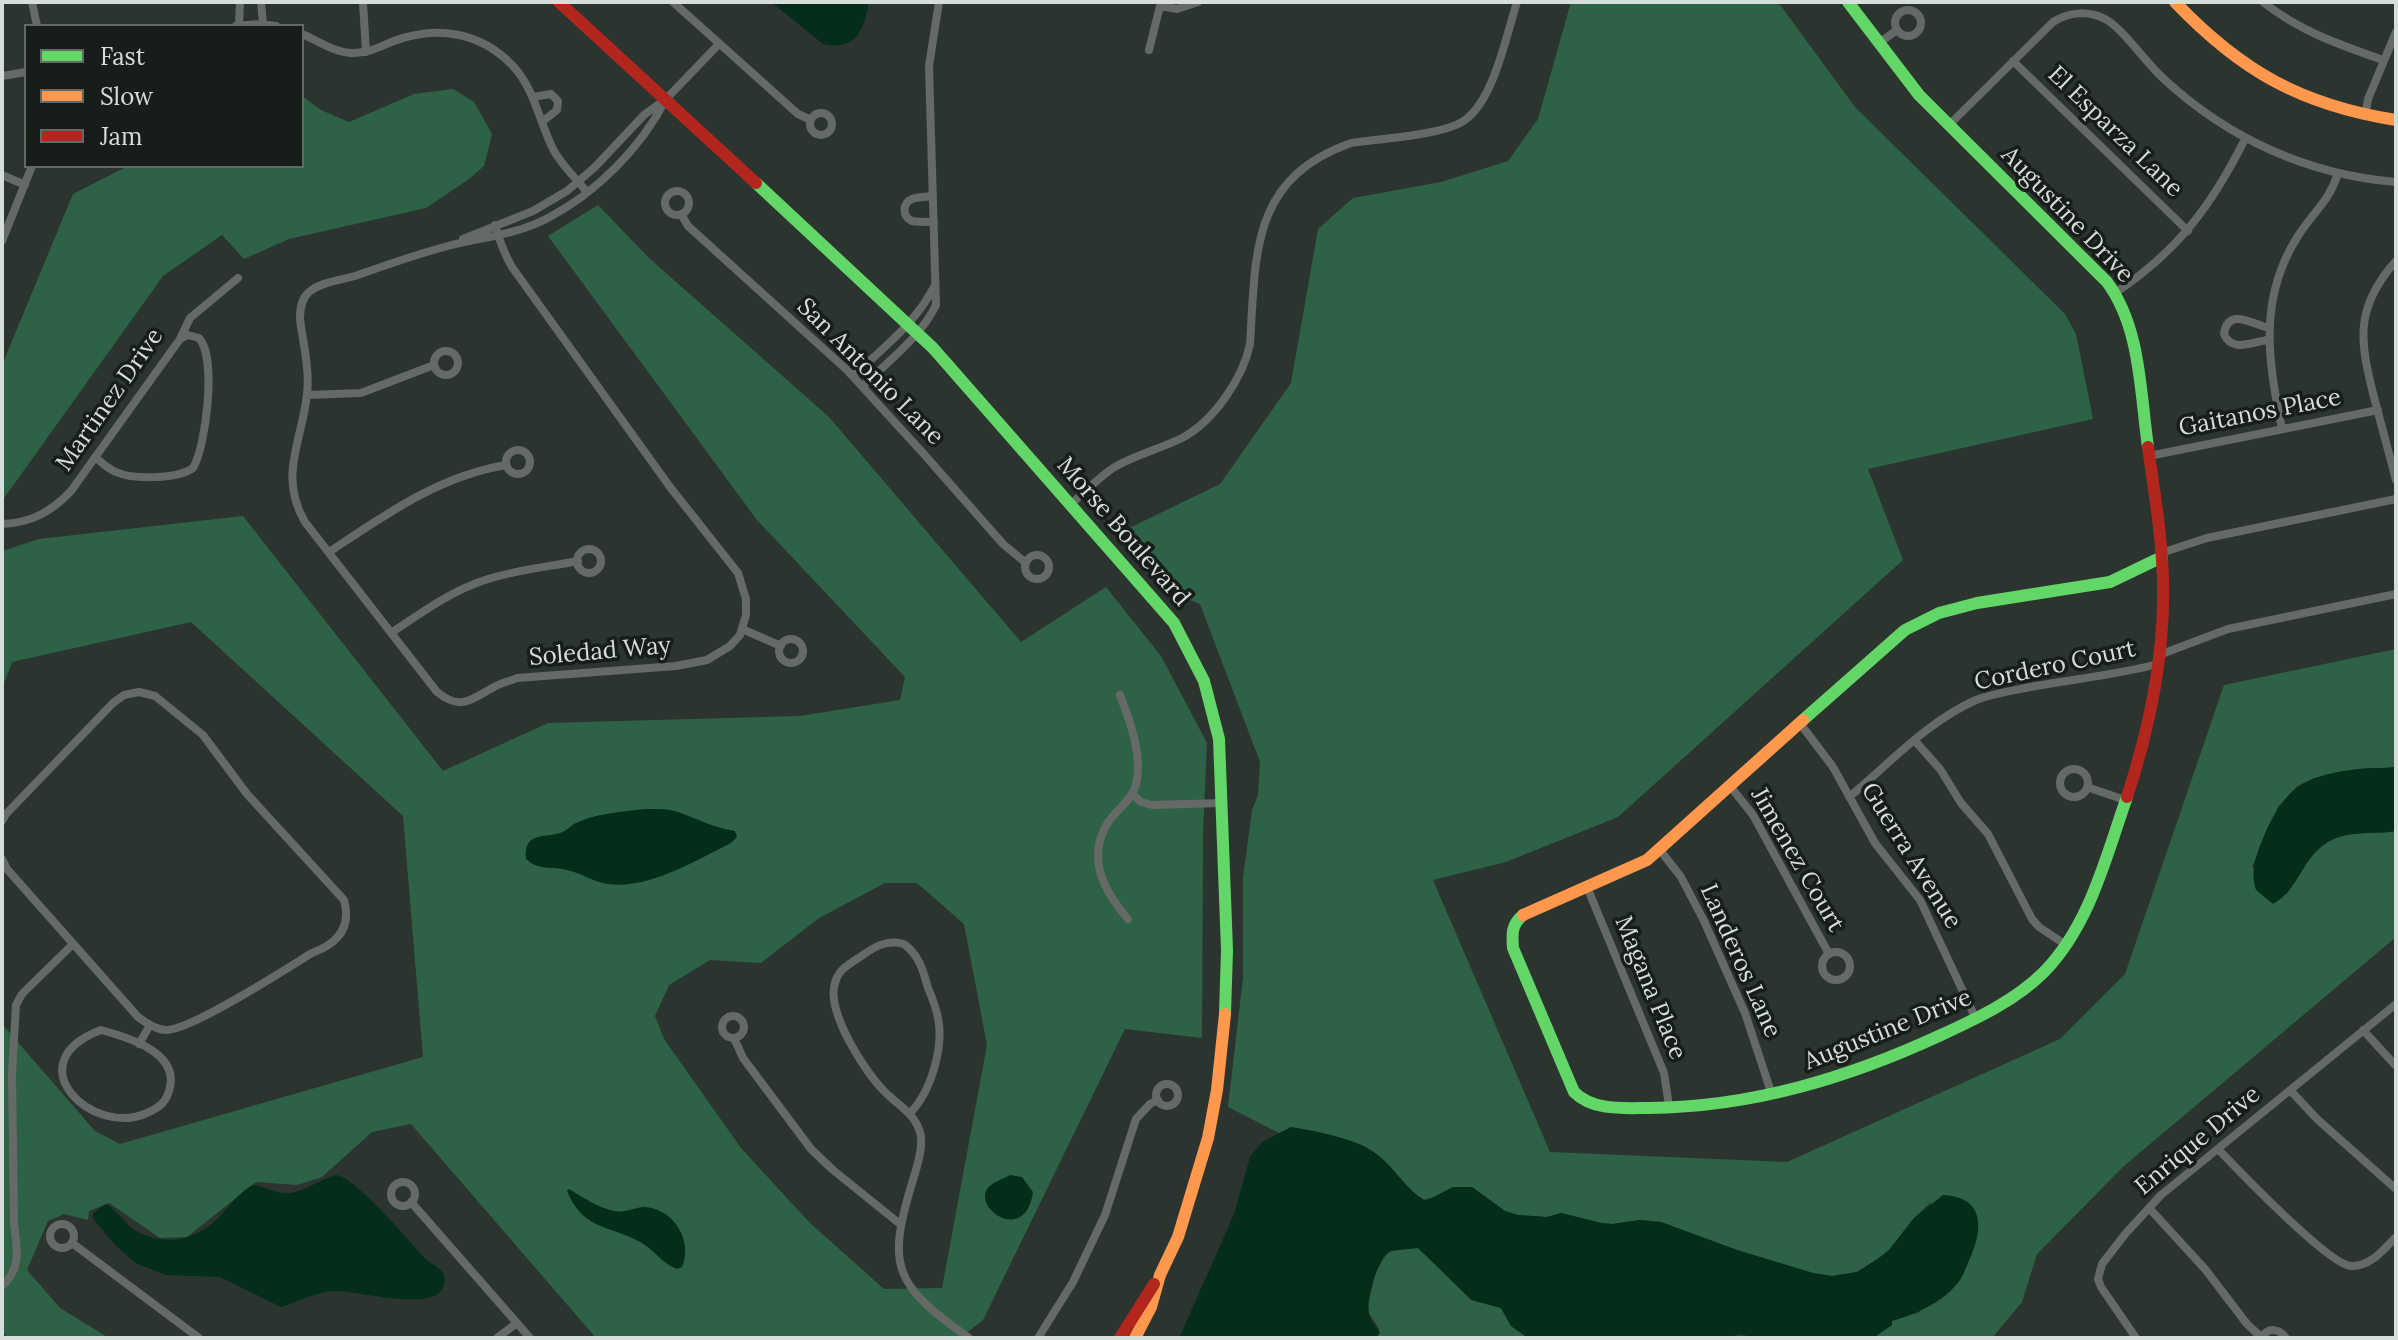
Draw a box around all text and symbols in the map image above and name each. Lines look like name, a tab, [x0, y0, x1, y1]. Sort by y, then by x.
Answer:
legend	[24, 24, 304, 168]
text: Fast	[100, 41, 145, 72]
street label: El Esparza Lane	[2042, 60, 2188, 204]
text: Slow	[100, 81, 153, 112]
text: Jam	[100, 121, 142, 152]
street label: Augustine Drive	[1995, 141, 2139, 289]
street label: San Antonio Lane	[791, 293, 949, 451]
street label: Martinez Drive	[50, 323, 170, 477]
street label: Gaitanos Place	[2177, 383, 2343, 443]
street label: Morse Boulevard	[1050, 452, 1196, 612]
street label: Soledad Way	[528, 631, 672, 673]
street label: Cordero Court	[1972, 635, 2138, 697]
street label: Guerra Avenue	[1855, 778, 1967, 934]
street label: Jimenez Court	[1744, 783, 1850, 937]
street label: Landeros Lane	[1693, 880, 1787, 1042]
street label: Magana Place	[1608, 912, 1692, 1064]
street label: Augustine Drive	[1800, 983, 1976, 1077]
street label: Enrique Drive	[2130, 1080, 2266, 1202]

